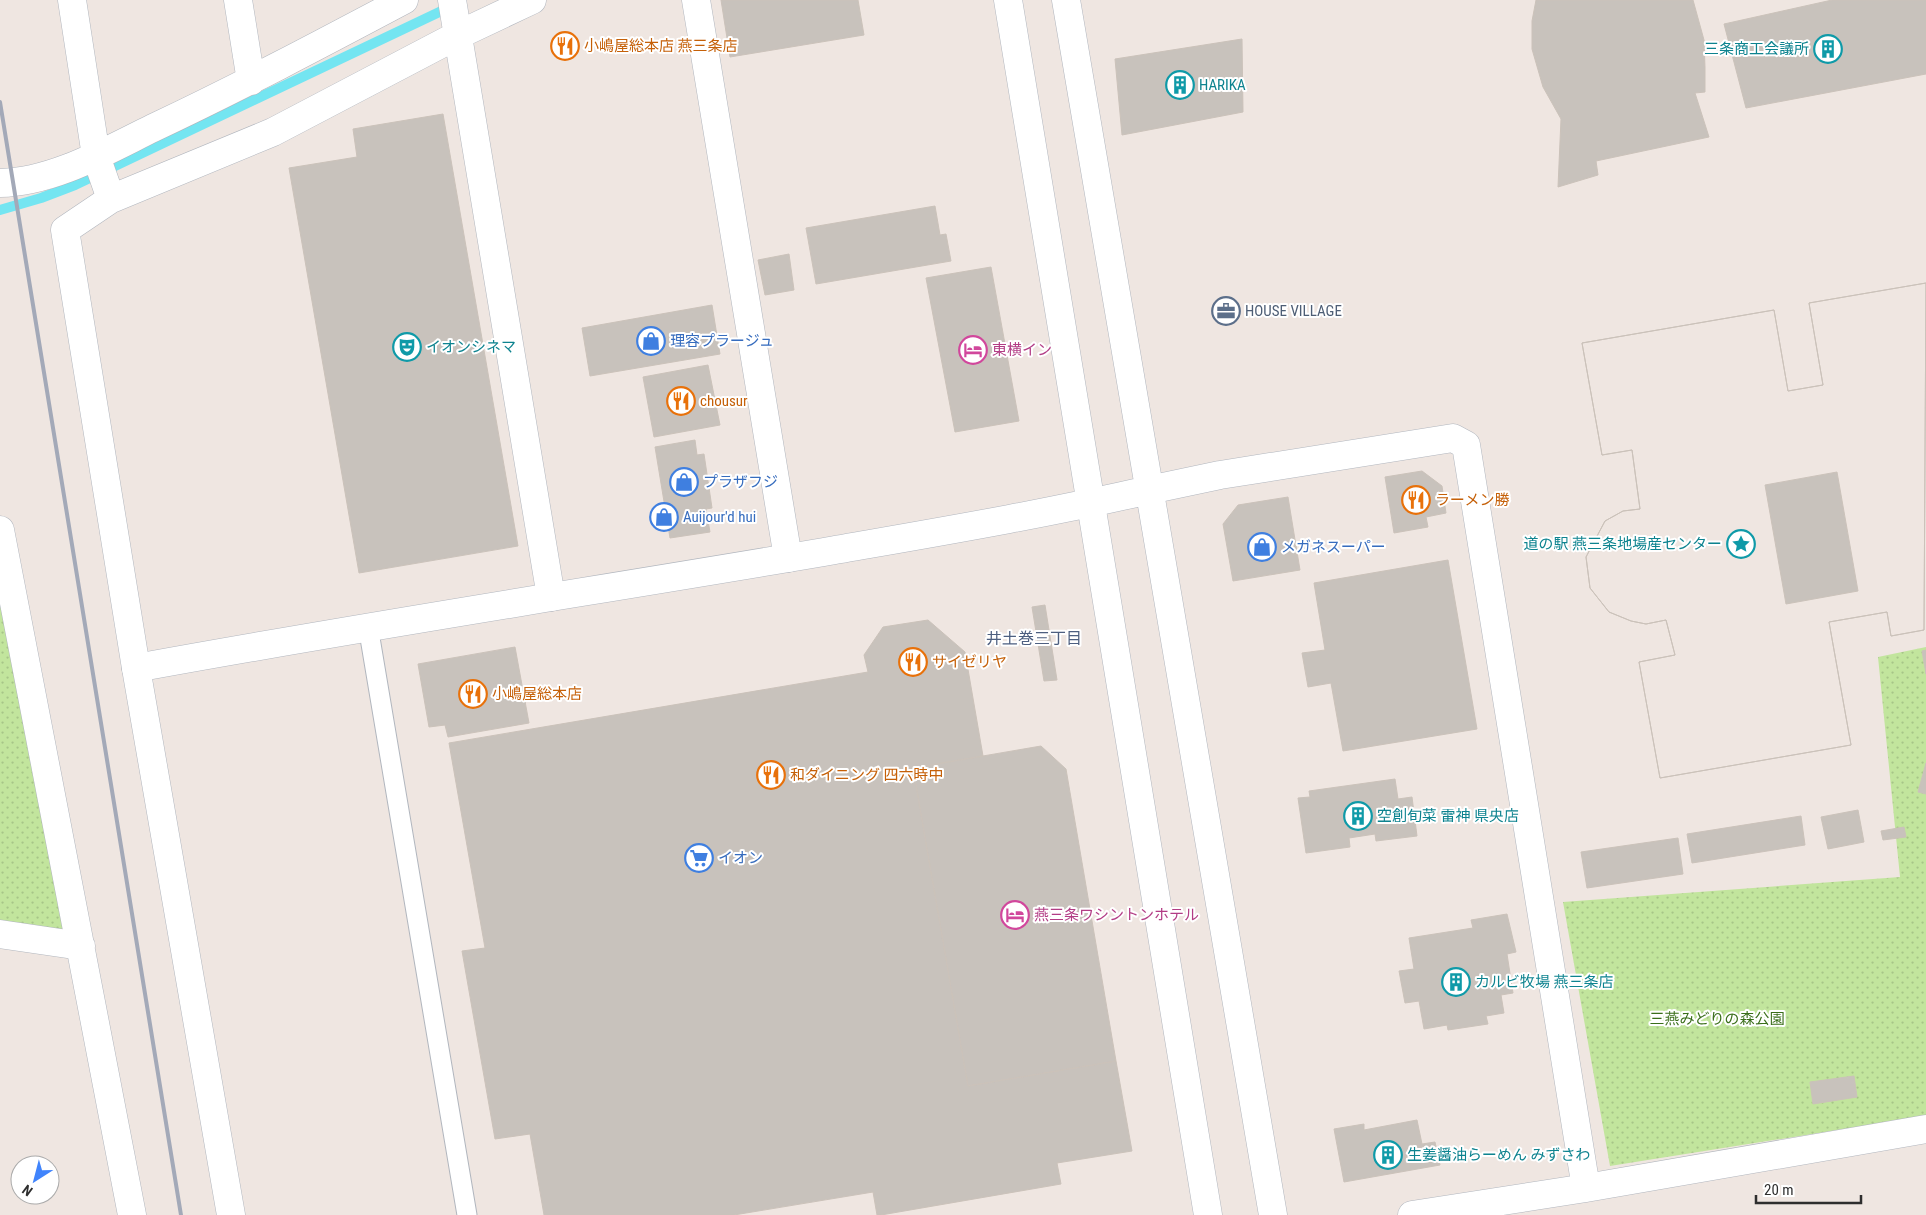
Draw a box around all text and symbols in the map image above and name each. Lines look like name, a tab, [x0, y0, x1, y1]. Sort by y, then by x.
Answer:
restaurant icon: 小嶋屋総本店 燕三条店	[550, 31, 580, 61]
building icon: 三条商工会議所	[1813, 34, 1843, 64]
place label: 小嶋屋総本店 燕三条店	[584, 37, 737, 55]
place label: 三条商工会議所	[1704, 40, 1809, 58]
building icon: HARIKA	[1165, 70, 1195, 100]
place label: HARIKA	[1199, 76, 1246, 94]
office icon: HOUSE VILLAGE	[1211, 296, 1241, 326]
place label: HOUSE VILLAGE	[1245, 302, 1342, 320]
shop icon: 理容プラージュ	[636, 326, 666, 356]
theatre icon: イオンシネマ	[392, 332, 422, 362]
place label: 理容プラージュ	[670, 332, 774, 350]
hotel icon: 東横イン	[958, 335, 988, 365]
place label: イオンシネマ	[426, 338, 516, 356]
place label: 東横イン	[992, 341, 1052, 359]
restaurant icon: chousur	[666, 386, 696, 416]
place label: chousur	[700, 392, 748, 410]
shop icon: プラザフジ	[669, 467, 699, 497]
place label: プラザフジ	[703, 473, 778, 491]
restaurant icon: ラーメン勝	[1401, 485, 1431, 515]
place label: ラーメン勝	[1435, 491, 1509, 509]
shop icon: Auijour'd hui	[649, 502, 679, 532]
place label: Auijour'd hui	[683, 508, 756, 526]
place icon: 道の駅 燕三条地場産センター	[1726, 529, 1756, 559]
shop icon: メガネスーパー	[1247, 532, 1277, 562]
place label: 道の駅 燕三条地場産センター	[1524, 535, 1722, 553]
place label: メガネスーパー	[1281, 538, 1386, 556]
district label: 井土巻三丁目	[986, 629, 1082, 648]
restaurant icon: サイゼリヤ	[898, 647, 928, 677]
place label: サイゼリヤ	[932, 653, 1007, 671]
restaurant icon: 小嶋屋総本店	[458, 679, 488, 709]
place label: 小嶋屋総本店	[492, 685, 582, 703]
restaurant icon: 和ダイニング 四六時中	[756, 760, 786, 790]
place label: 和ダイニング 四六時中	[790, 766, 943, 784]
building icon: 空創旬菜 雷神 県央店	[1343, 801, 1373, 831]
place label: 空創旬菜 雷神 県央店	[1377, 807, 1519, 825]
supermarket icon: イオン	[684, 843, 714, 873]
place label: イオン	[718, 849, 763, 867]
hotel icon: 燕三条ワシントンホテル	[1000, 900, 1030, 930]
place label: 燕三条ワシントンホテル	[1034, 906, 1199, 924]
building icon: カルビ牧場 燕三条店	[1441, 967, 1471, 997]
place label: カルビ牧場 燕三条店	[1475, 973, 1613, 991]
park label: 三燕みどりの森公園	[1649, 1010, 1785, 1028]
building icon: 生姜醤油らーめん みずさわ	[1373, 1140, 1403, 1170]
place label: 生姜醤油らーめん みずさわ	[1407, 1146, 1590, 1164]
north arrow	[10, 1155, 60, 1205]
scale bar	[1756, 1172, 1861, 1204]
text: 20 m	[1764, 1181, 1794, 1199]
text: N	[19, 1182, 36, 1200]

